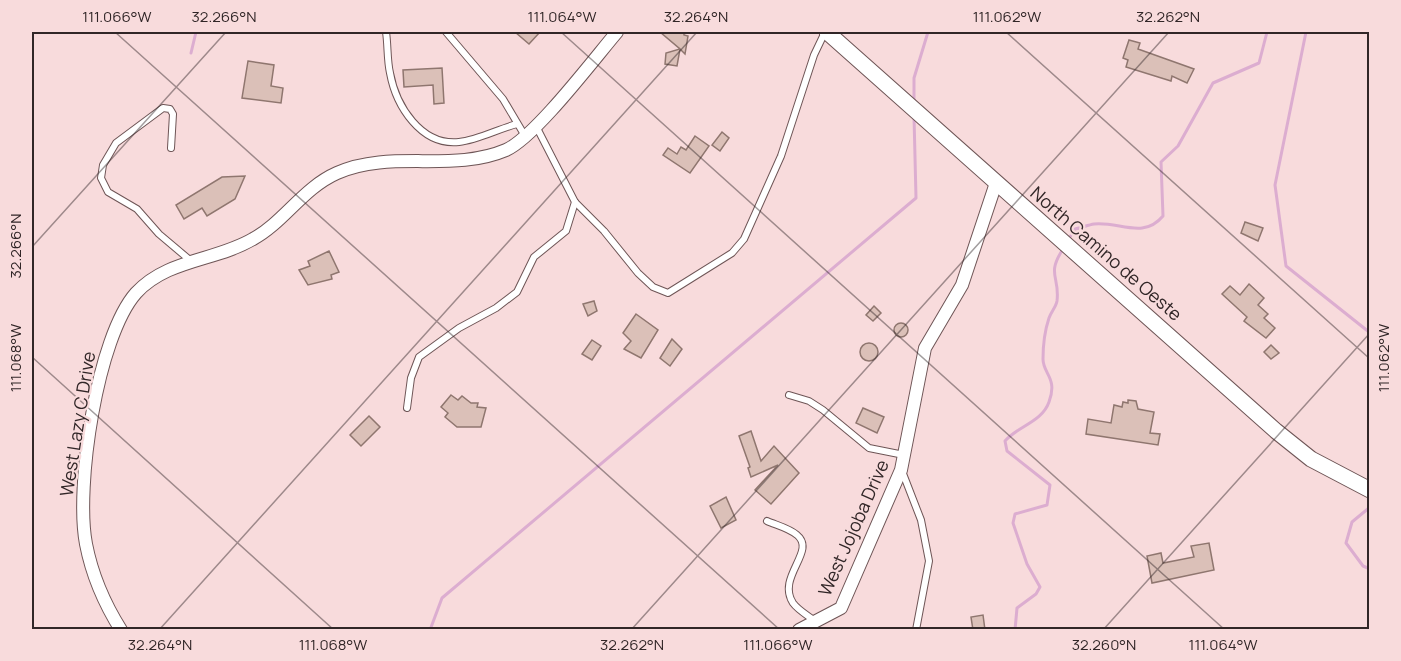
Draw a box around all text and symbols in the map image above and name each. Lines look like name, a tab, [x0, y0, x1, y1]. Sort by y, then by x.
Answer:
text: 111.066°W	[82, 6, 152, 27]
text: 32.266°N	[192, 6, 256, 27]
text: 111.064°W	[528, 6, 596, 27]
text: 32.264°N	[664, 6, 728, 27]
text: 111.062°W	[973, 6, 1041, 27]
text: 32.262°N	[1136, 6, 1200, 27]
street label: North Camino de Oeste	[1026, 181, 1187, 326]
text: 32.266°N	[5, 214, 26, 278]
text: 111.068°W	[5, 324, 26, 392]
text: 111.062°W	[1373, 324, 1394, 392]
street label: West Lazy C Drive	[54, 350, 100, 498]
street label: West Jojoba Drive	[812, 456, 894, 600]
text: 32.264°N	[128, 634, 192, 655]
text: 111.068°W	[299, 634, 367, 655]
text: 32.262°N	[600, 634, 664, 655]
text: 111.066°W	[743, 634, 813, 655]
text: 32.260°N	[1072, 634, 1136, 655]
text: 111.064°W	[1189, 634, 1257, 655]

